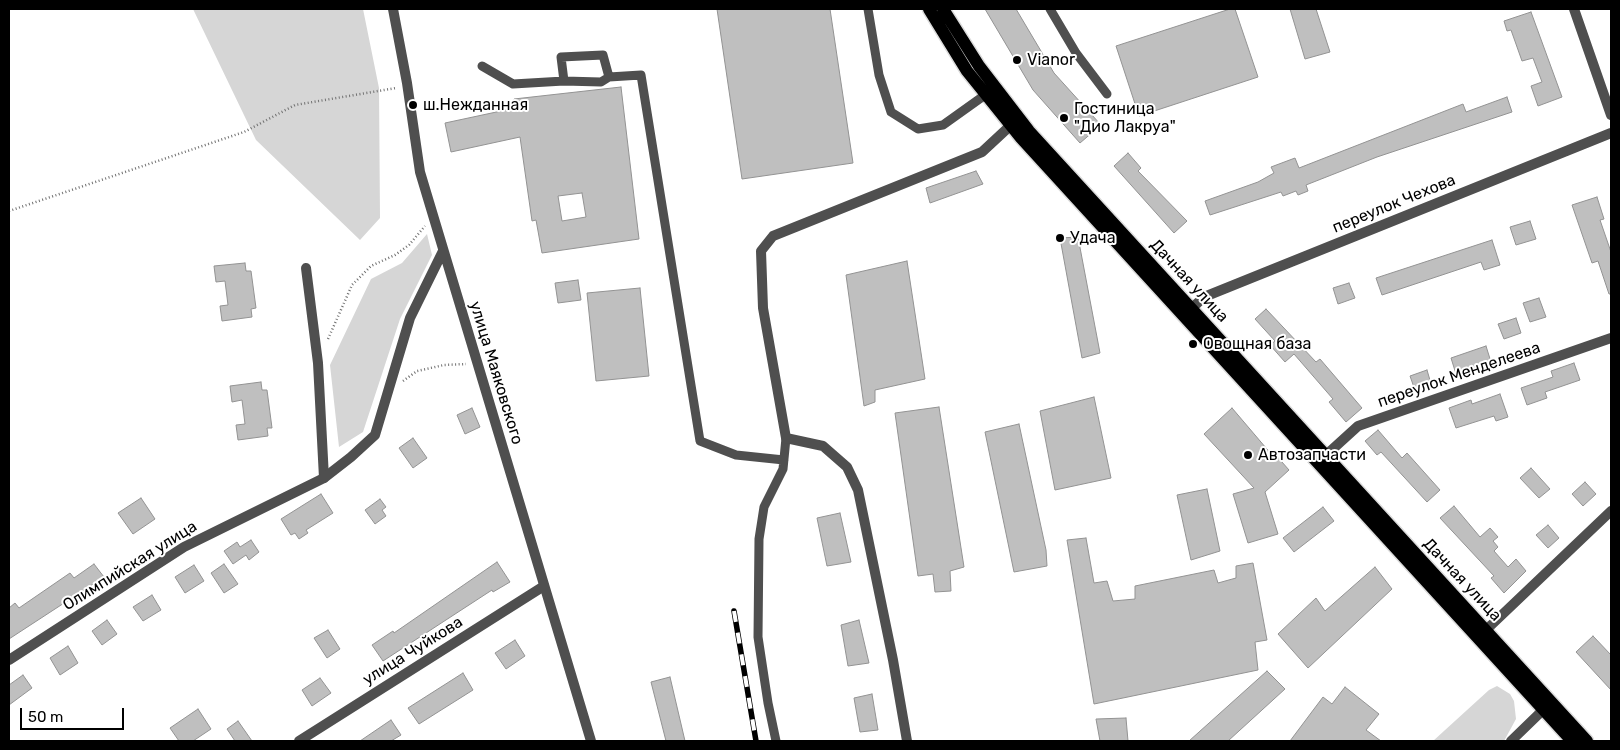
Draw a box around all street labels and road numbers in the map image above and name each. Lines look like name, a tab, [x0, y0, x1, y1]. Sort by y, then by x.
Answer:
street label: переулок Чехова	[1330, 171, 1458, 237]
street label: Дачная улица	[1146, 236, 1232, 326]
street label: улица Маяковского	[465, 299, 527, 447]
street label: переулок Менделеева	[1375, 338, 1543, 412]
street label: Олимпийская улица	[59, 517, 201, 615]
street label: Дачная улица	[1419, 535, 1505, 625]
street label: улица Чуйкова	[360, 613, 466, 689]

